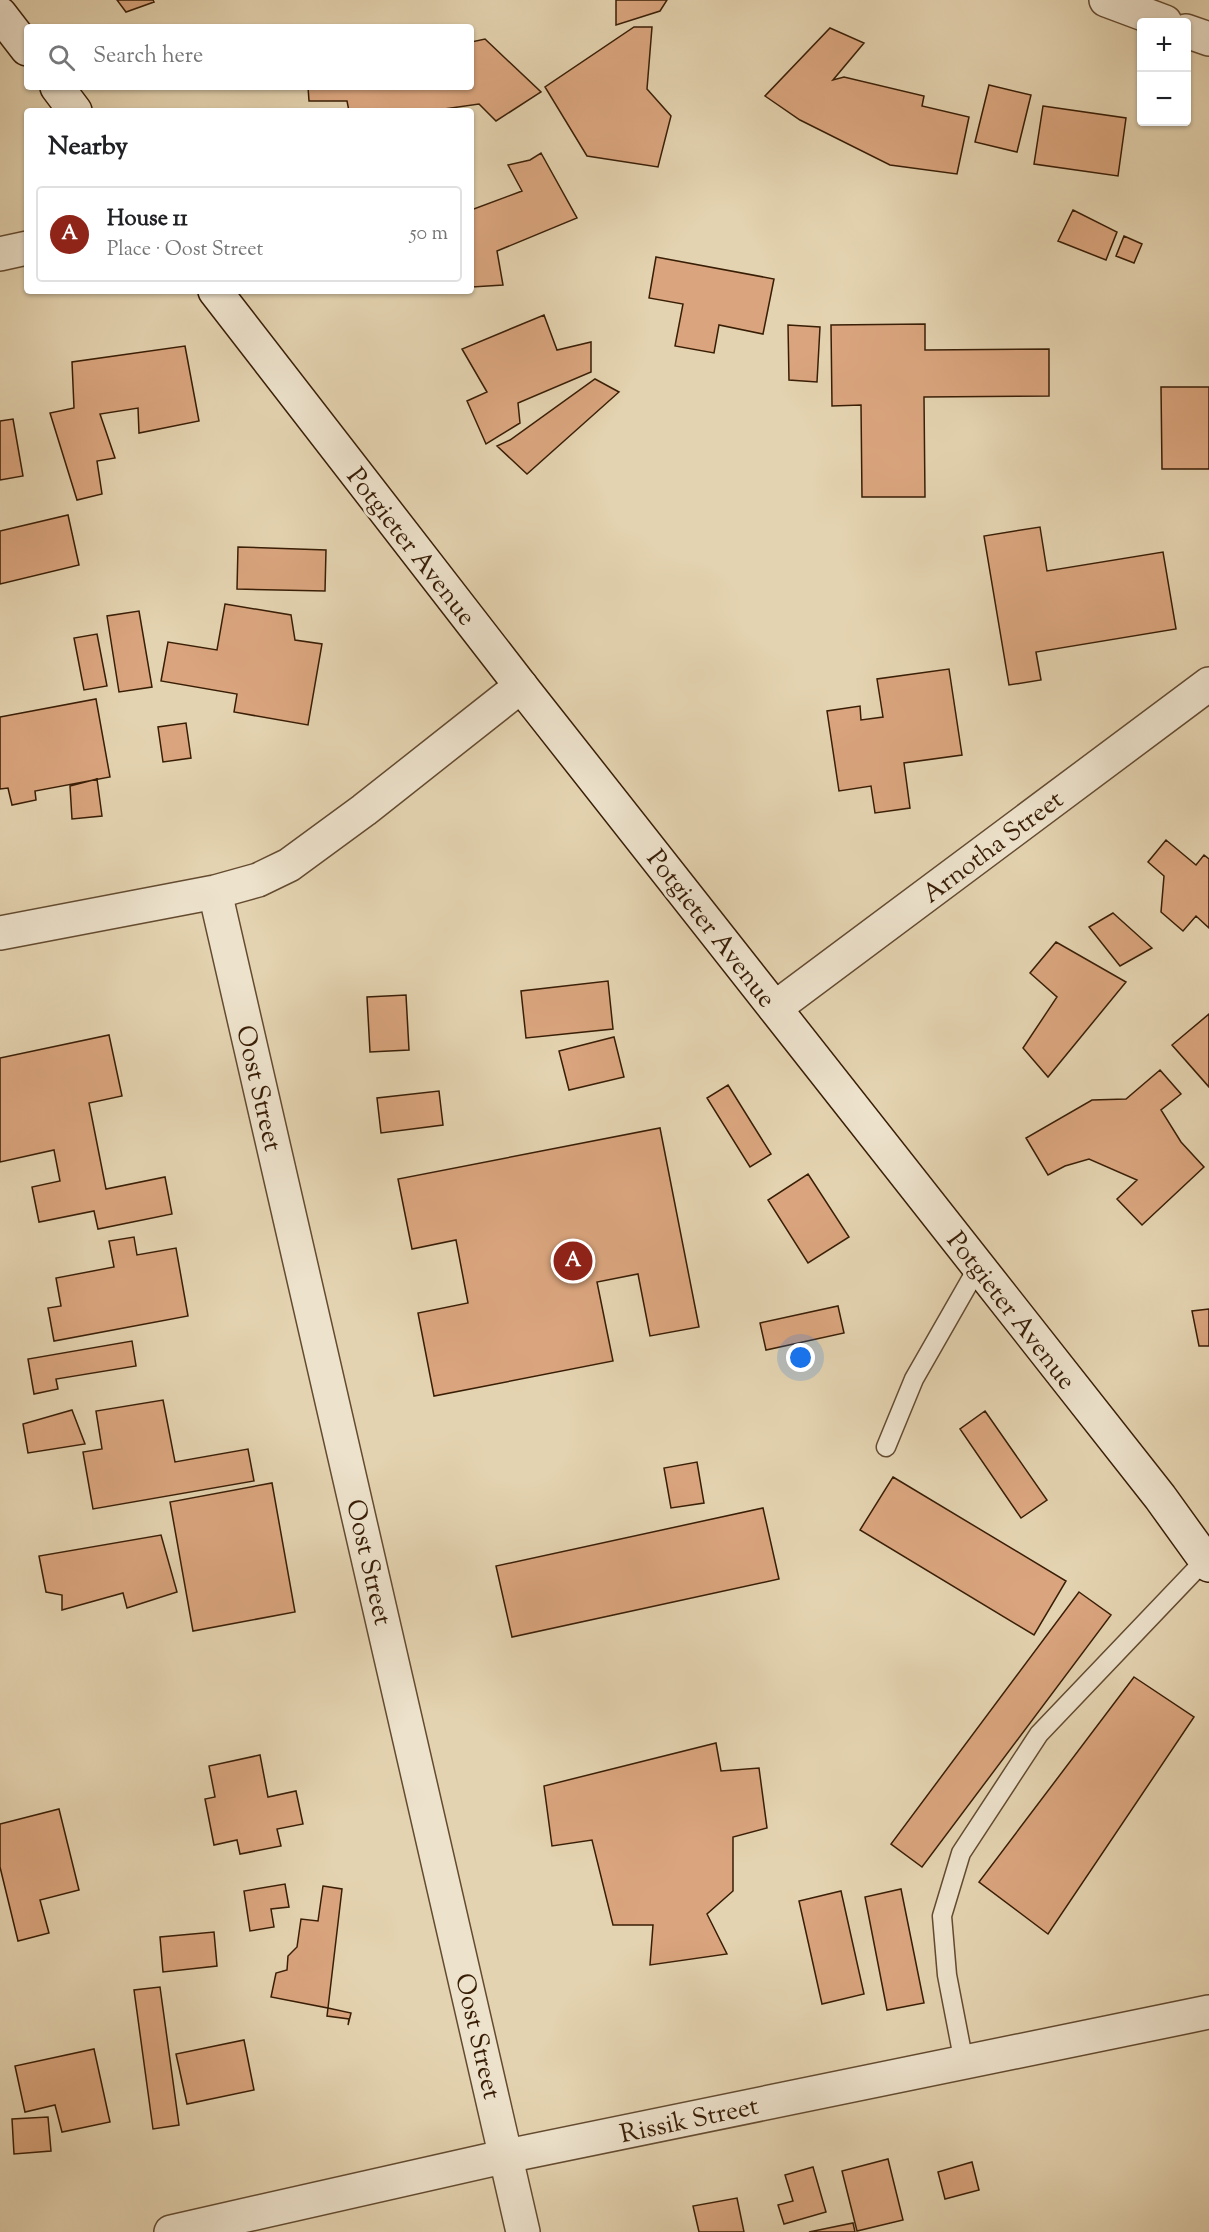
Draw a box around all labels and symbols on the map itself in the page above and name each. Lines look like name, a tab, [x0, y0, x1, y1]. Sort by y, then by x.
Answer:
street label: Potgieter Avenue	[336, 461, 484, 634]
street label: Arnotha Street	[915, 783, 1072, 913]
street label: Potgieter Avenue	[636, 843, 784, 1016]
street label: Oost Street	[225, 1022, 290, 1155]
street label: Potgieter Avenue	[936, 1225, 1084, 1398]
pin: A	[554, 1238, 592, 1284]
your location	[786, 1343, 815, 1372]
street label: Oost Street	[335, 1496, 400, 1629]
street label: Oost Street	[444, 1970, 509, 2103]
street label: Rissik Street	[617, 2089, 762, 2154]

